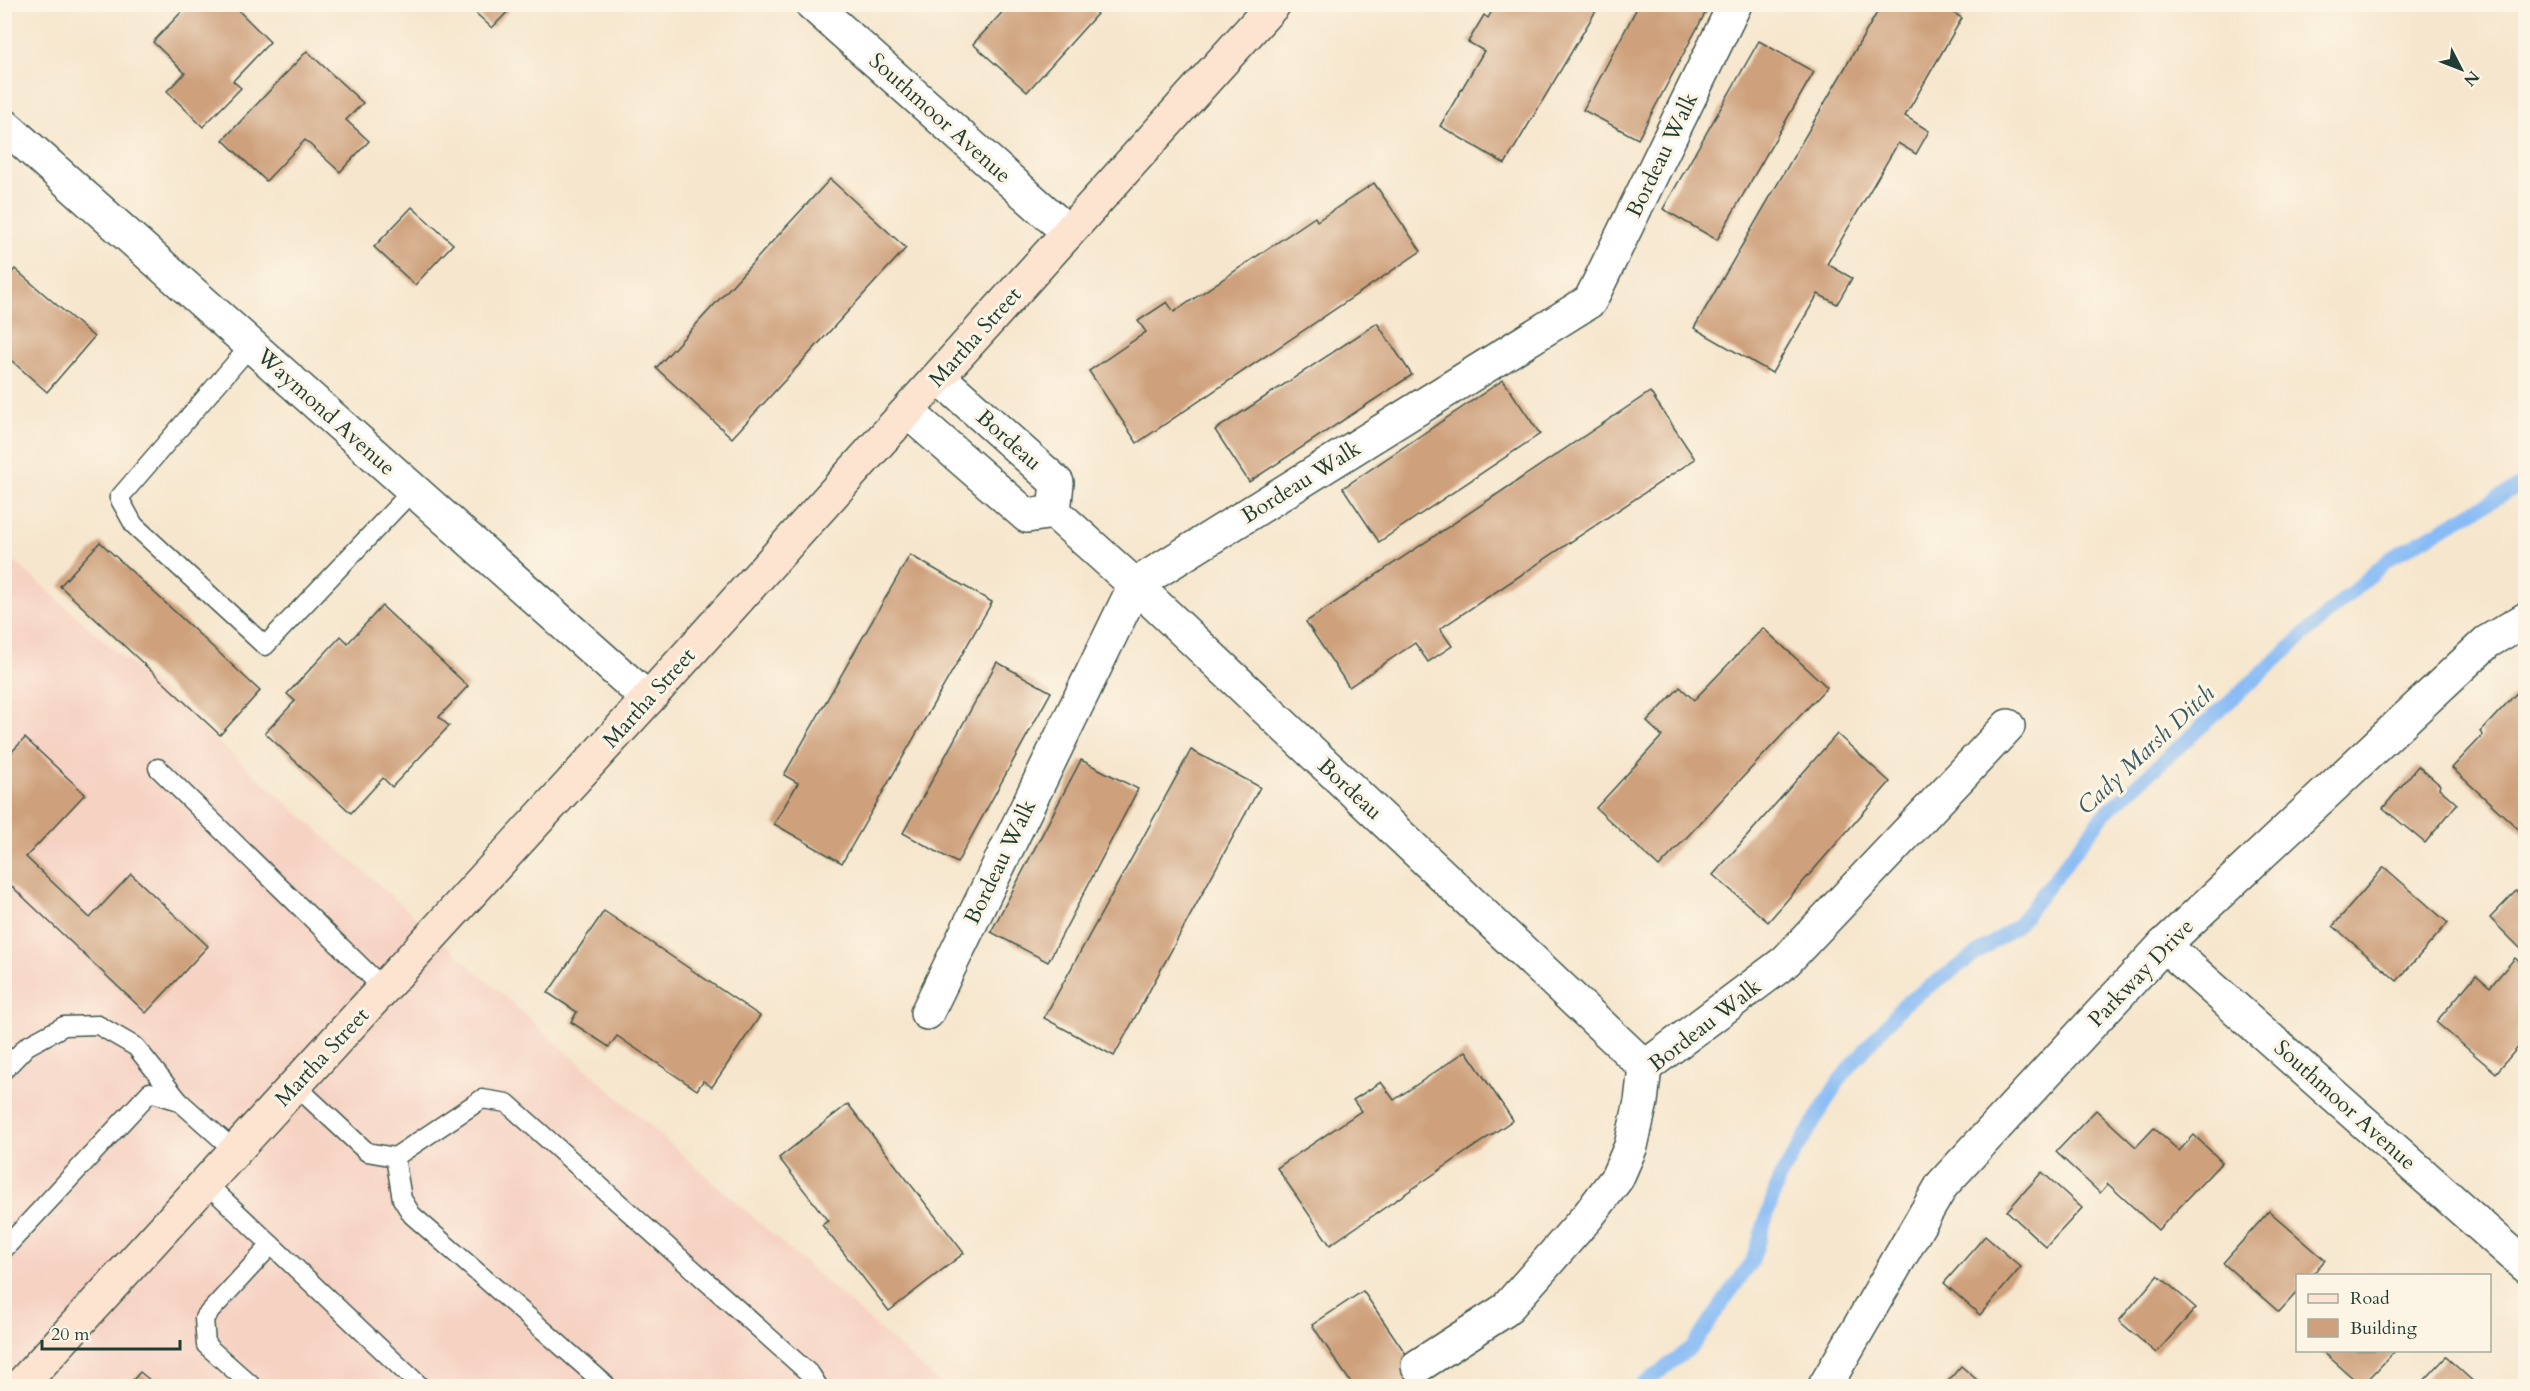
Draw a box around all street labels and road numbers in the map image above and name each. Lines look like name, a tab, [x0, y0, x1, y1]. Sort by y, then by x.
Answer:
street label: Southmoor Avenue	[862, 46, 1018, 190]
street label: Bordeau Walk	[1619, 87, 1705, 222]
street label: Martha Street	[922, 280, 1028, 394]
street label: Waymond Avenue	[249, 341, 402, 482]
street label: Bordeau	[970, 403, 1048, 477]
street label: Bordeau Walk	[1236, 433, 1366, 531]
street label: Martha Street	[596, 641, 702, 755]
street label: Bordeau	[1311, 751, 1389, 827]
street label: Bordeau Walk	[957, 794, 1043, 929]
street label: Parkway Drive	[2082, 912, 2200, 1034]
street label: Bordeau Walk	[1642, 971, 1768, 1078]
street label: Martha Street	[268, 1001, 376, 1113]
street label: Southmoor Avenue	[2267, 1033, 2423, 1177]

